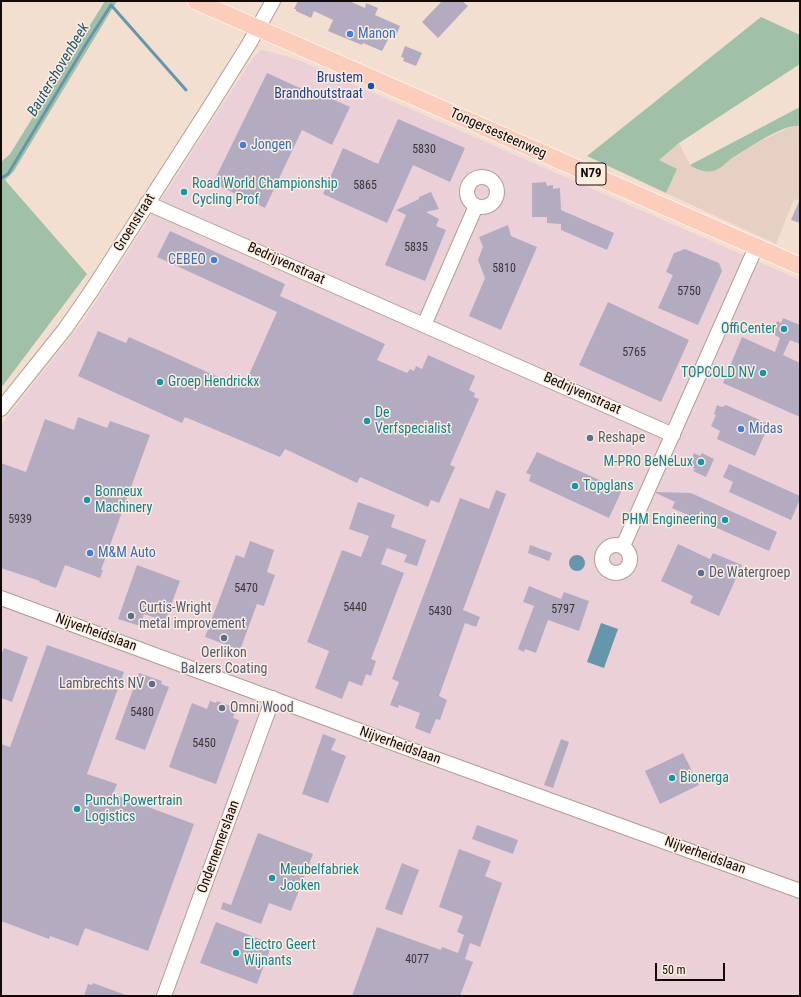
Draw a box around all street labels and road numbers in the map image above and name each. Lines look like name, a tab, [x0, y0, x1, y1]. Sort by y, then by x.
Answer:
street label: Tongersesteenweg	[447, 105, 549, 163]
road number: N79	[576, 163, 606, 185]
street label: Groenstraat	[111, 191, 159, 255]
street label: Bedrijvenstraat	[245, 239, 327, 289]
street label: Bedrijvenstraat	[541, 369, 623, 419]
street label: Nijverheidslaan	[53, 611, 139, 655]
street label: Nijverheidslaan	[357, 724, 443, 768]
street label: Ondernemerslaan	[194, 798, 244, 896]
street label: Nijverheidslaan	[662, 834, 748, 878]

